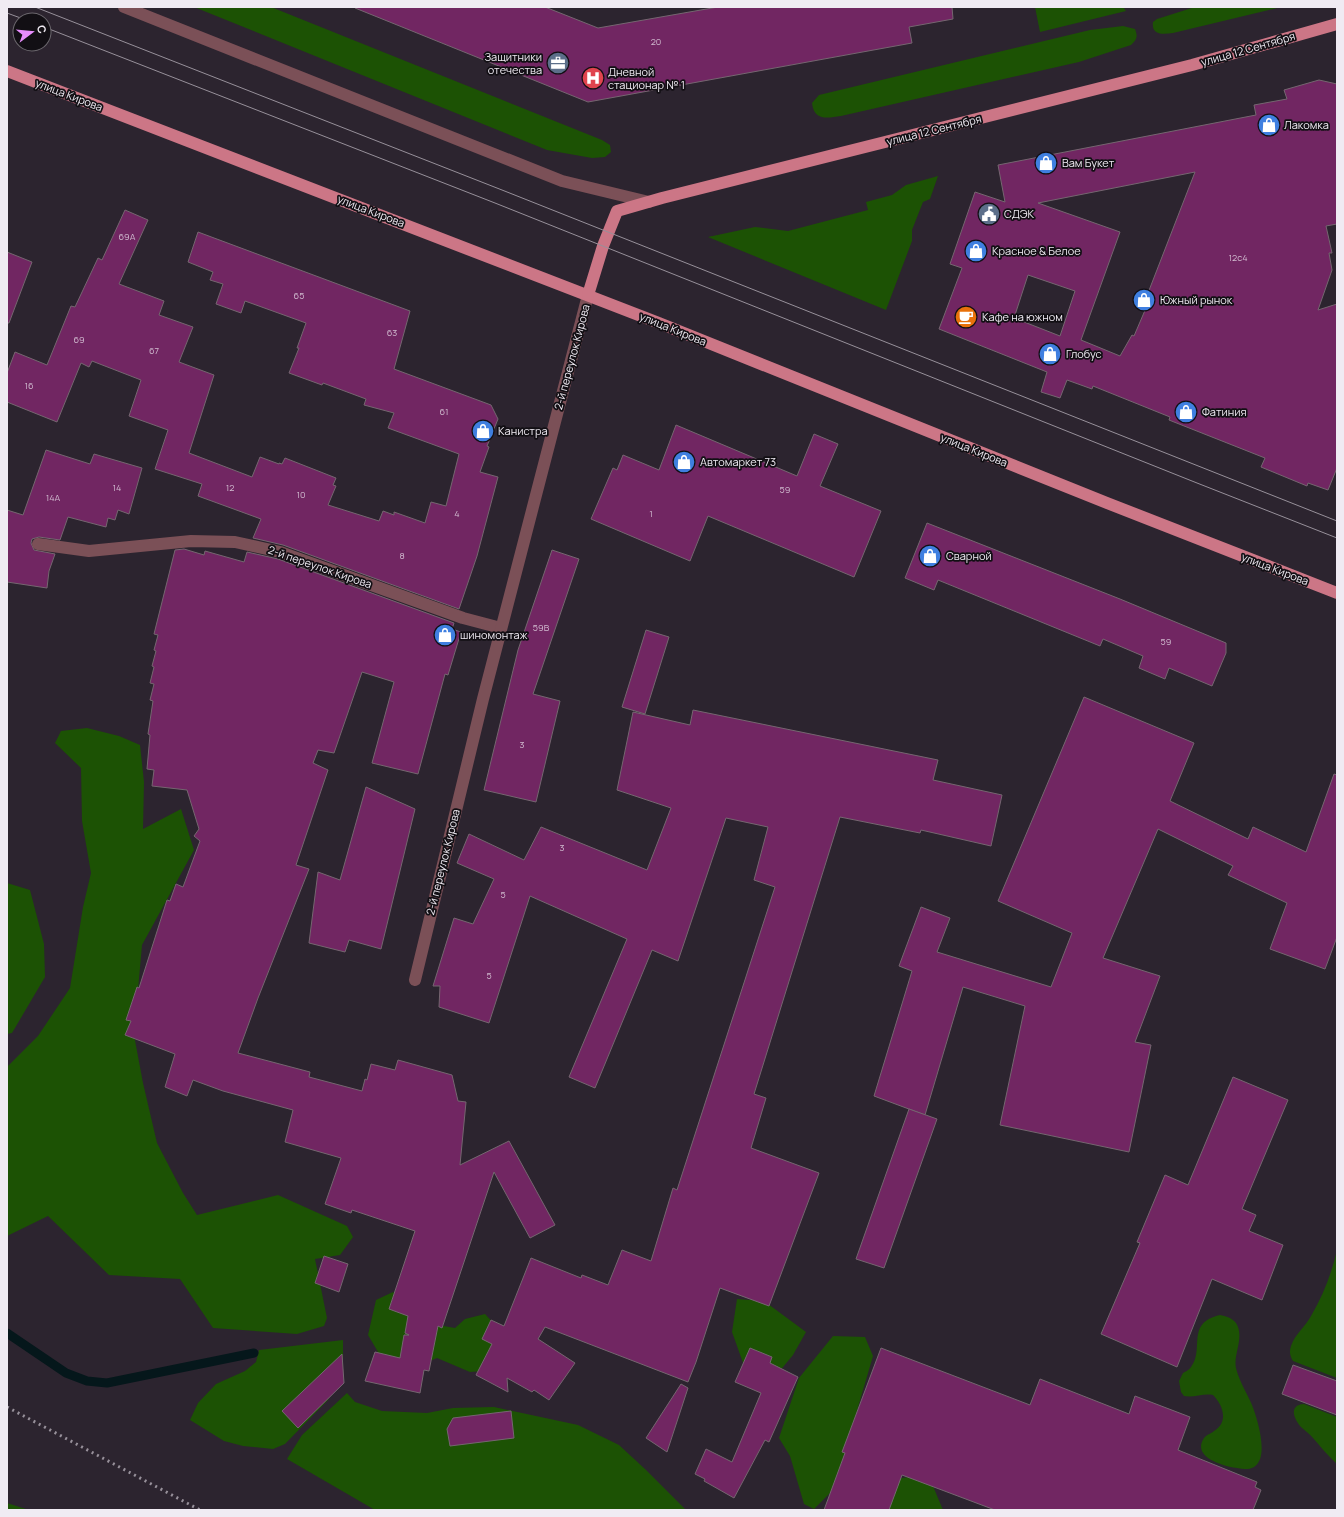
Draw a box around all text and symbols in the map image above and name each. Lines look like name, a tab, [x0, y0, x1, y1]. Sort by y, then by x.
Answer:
north arrow	[12, 12, 52, 52]
text: С	[34, 23, 50, 35]
street label: улица 12 Сентября	[1199, 28, 1297, 69]
house number: 20	[651, 35, 661, 48]
place label: Защитники отечества	[485, 49, 542, 77]
office icon: Защитники отечества	[545, 50, 571, 76]
place label: Дневной стационар № 1	[608, 64, 685, 92]
hospital icon: Дневной стационар № 1	[580, 65, 606, 91]
street label: улица Кирова	[33, 75, 105, 114]
street label: улица 12 Сентября	[885, 110, 983, 149]
shop icon: Лакомка	[1256, 112, 1282, 138]
place label: Лакомка	[1284, 117, 1329, 132]
shop icon: Вам Букет	[1033, 150, 1059, 176]
place label: Вам Букет	[1062, 155, 1115, 170]
street label: улица Кирова	[335, 191, 407, 230]
public building icon: СДЭК	[976, 201, 1002, 227]
place label: СДЭК	[1004, 206, 1034, 221]
house number: 69А	[119, 230, 136, 243]
shop icon: Красное & Белое	[963, 238, 989, 264]
place label: Красное & Белое	[992, 243, 1081, 258]
house number: 12с4	[1229, 251, 1247, 264]
shop icon: Южный рынок	[1131, 287, 1157, 313]
house number: 65	[294, 289, 304, 302]
place label: Южный рынок	[1160, 292, 1233, 307]
street label: 2-й переулок Кирова	[550, 302, 593, 411]
cafe icon: Кафе на южном	[953, 304, 979, 330]
street label: улица Кирова	[637, 308, 709, 349]
place label: Кафе на южном	[982, 309, 1063, 324]
house number: 63	[387, 326, 397, 339]
house number: 69	[73, 333, 85, 346]
shop icon: Глобус	[1037, 341, 1063, 367]
house number: 67	[149, 344, 160, 357]
place label: Глобус	[1066, 346, 1102, 361]
house number: 16	[24, 379, 34, 392]
shop icon: Фатиния	[1173, 399, 1199, 425]
place label: Фатиния	[1202, 404, 1247, 419]
house number: 61	[440, 405, 448, 418]
shop icon: Канистра	[470, 418, 496, 444]
place label: Канистра	[498, 423, 548, 438]
street label: улица Кирова	[938, 429, 1010, 470]
shop icon: Автомаркет 73	[671, 449, 697, 475]
place label: Автомаркет 73	[700, 454, 776, 469]
house number: 14	[113, 481, 121, 494]
house number: 12	[226, 481, 234, 494]
house number: 59	[780, 483, 790, 496]
house number: 10	[297, 488, 306, 501]
house number: 14А	[46, 491, 61, 504]
house number: 4	[454, 507, 460, 520]
house number: 1	[649, 507, 653, 520]
street label: 2-й переулок Кирова	[266, 542, 374, 591]
shop icon: Сварной	[917, 543, 943, 569]
place label: Сварной	[946, 548, 992, 563]
house number: 8	[399, 549, 405, 562]
street label: улица Кирова	[1239, 549, 1311, 588]
house number: 59В	[533, 621, 550, 634]
shop icon: шиномонтаж	[432, 622, 458, 648]
place label: шиномонтаж	[460, 627, 528, 642]
house number: 59	[1161, 635, 1171, 648]
house number: 3	[520, 738, 525, 751]
street label: 2-й переулок Кирова	[422, 807, 463, 916]
house number: 3	[560, 841, 565, 854]
house number: 5	[500, 888, 506, 901]
house number: 5	[486, 969, 492, 982]

